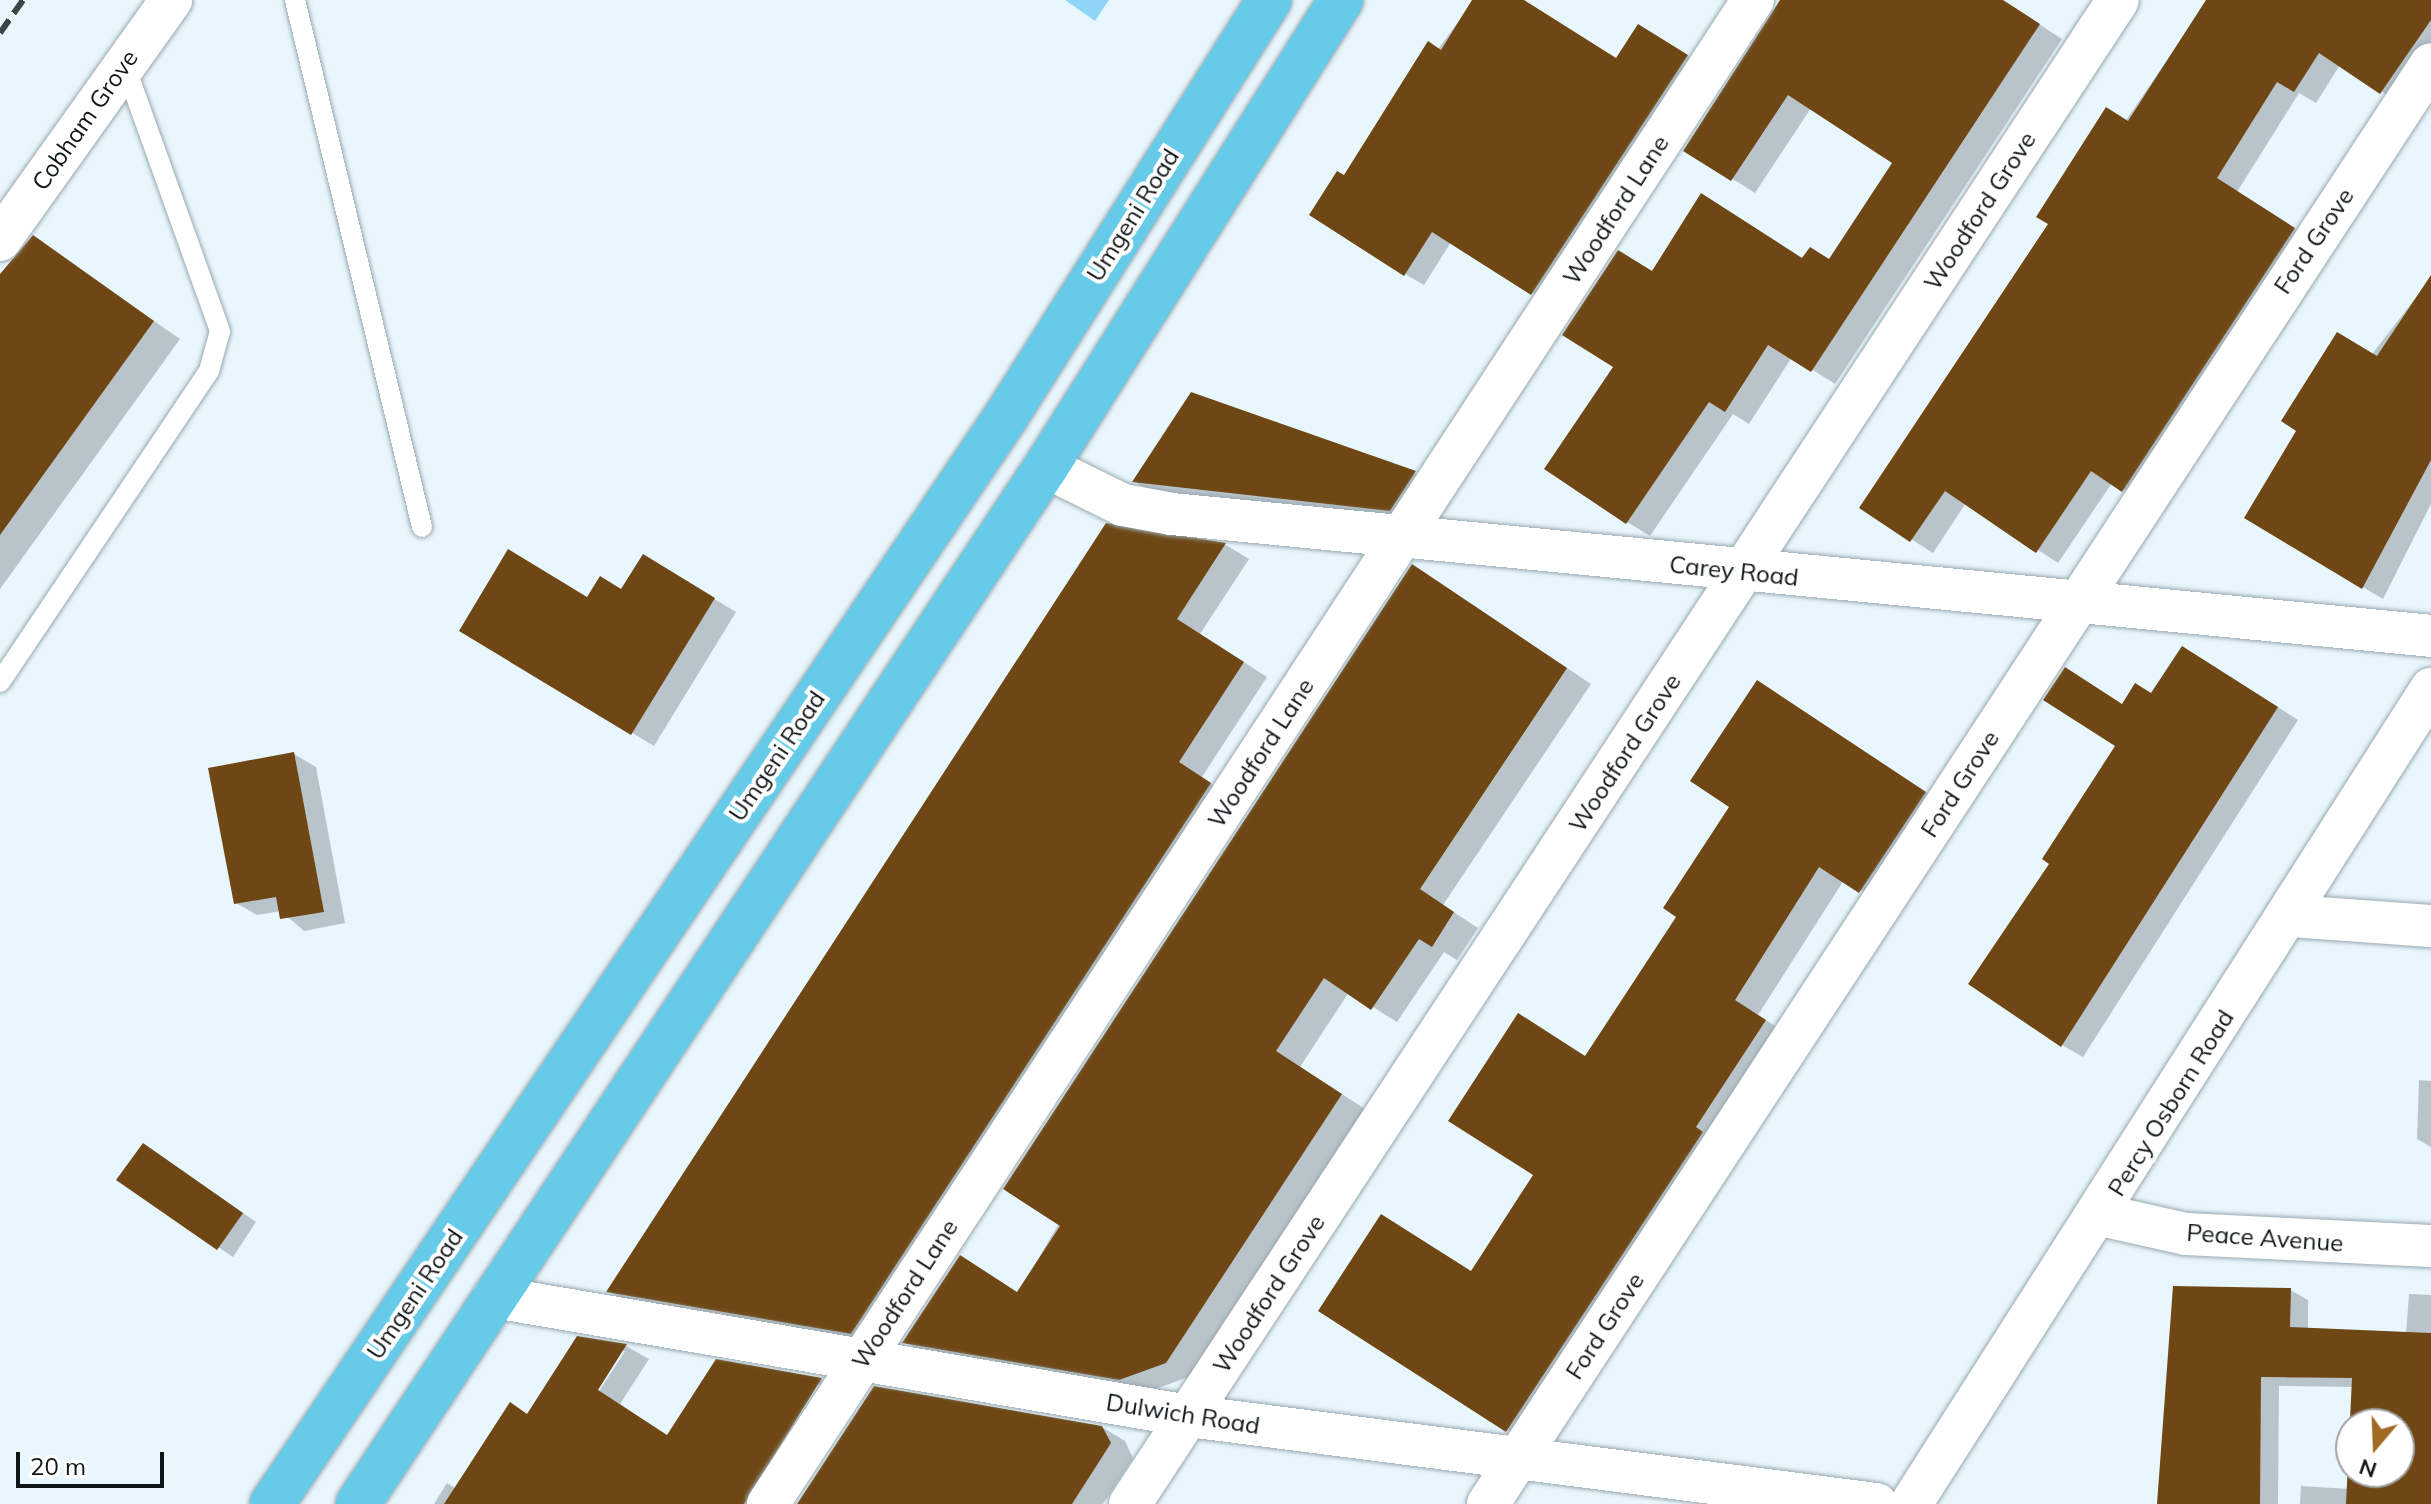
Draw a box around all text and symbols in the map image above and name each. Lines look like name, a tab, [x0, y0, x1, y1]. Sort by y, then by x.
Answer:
street label: Cobham Grove	[26, 44, 144, 196]
street label: Woodford Grove	[1918, 126, 2042, 296]
street label: Woodford Lane	[1557, 130, 1675, 290]
street label: Umgeni Road	[1081, 143, 1185, 287]
street label: Ford Grove	[2268, 183, 2360, 299]
street label: Carey Road	[1668, 550, 1800, 592]
street label: Woodford Grove	[1563, 668, 1687, 838]
street label: Woodford Lane	[1202, 673, 1320, 833]
street label: Umgeni Road	[723, 685, 831, 827]
street label: Ford Grove	[1915, 725, 2005, 843]
street label: Percy Osborn Road	[2102, 1005, 2240, 1201]
street label: Woodford Grove	[1207, 1209, 1331, 1379]
street label: Woodford Lane	[846, 1214, 964, 1374]
street label: Peace Avenue	[2186, 1218, 2344, 1258]
street label: Umgeni Road	[361, 1223, 469, 1365]
street label: Ford Grove	[1560, 1267, 1650, 1385]
street label: Dulwich Road	[1104, 1388, 1262, 1440]
north arrow	[2335, 1408, 2415, 1488]
scale bar	[20, 1436, 168, 1486]
text: 20 m	[30, 1451, 86, 1481]
text: N	[2355, 1453, 2380, 1485]

